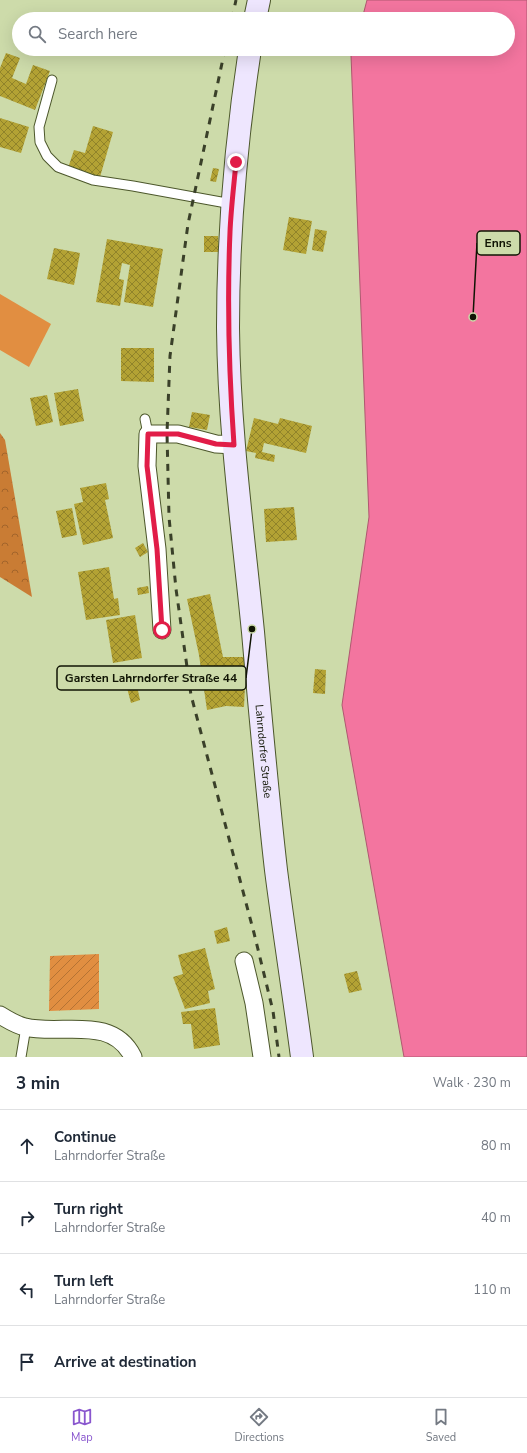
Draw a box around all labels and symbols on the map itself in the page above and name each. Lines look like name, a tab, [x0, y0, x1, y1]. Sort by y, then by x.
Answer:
route end	[227, 153, 245, 171]
callout: Enns	[477, 231, 520, 255]
text: Enns	[484, 235, 512, 251]
route start	[153, 621, 171, 639]
callout: Garsten Lahrndorfer Straße 44	[57, 666, 246, 690]
text: Garsten Lahrndorfer Straße 44	[65, 670, 237, 686]
street label: Lahrndorfer Straße	[251, 704, 275, 799]

